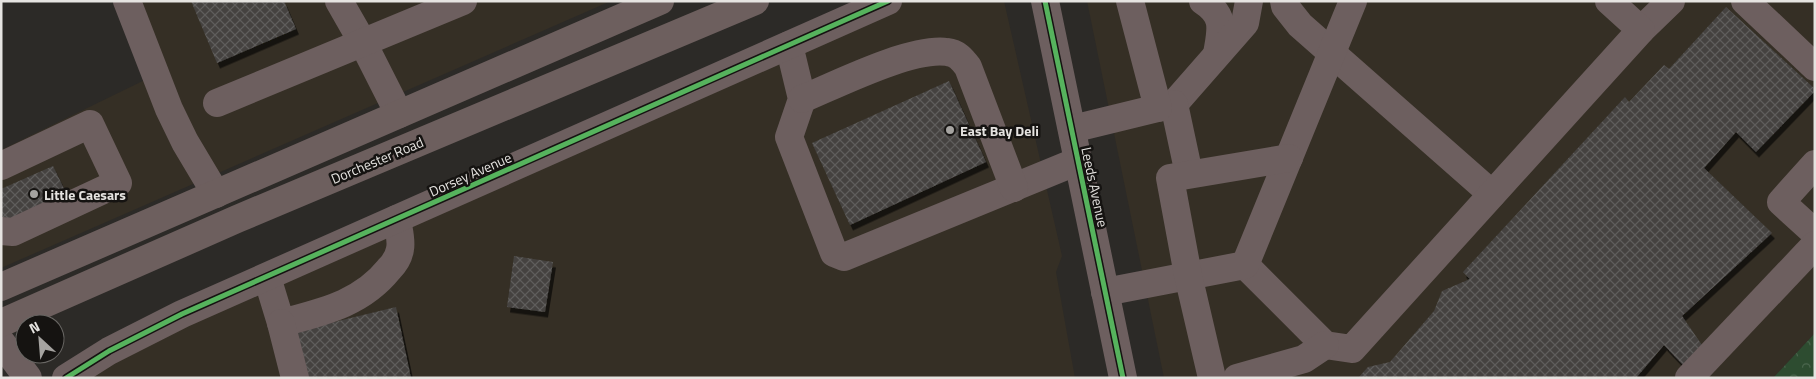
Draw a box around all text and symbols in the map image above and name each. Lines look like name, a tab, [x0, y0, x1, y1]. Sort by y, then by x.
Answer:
place label: East Bay Deli	[960, 120, 1039, 141]
marker: East Bay Deli	[944, 124, 956, 136]
street label: Dorchester Road	[328, 131, 426, 189]
street label: Leeds Avenue	[1076, 145, 1114, 229]
street label: Dorsey Avenue	[425, 146, 515, 202]
place label: Little Caesars	[44, 184, 126, 205]
marker: Little Caesars	[28, 188, 40, 200]
north arrow	[15, 314, 65, 364]
text: N	[25, 315, 43, 338]

